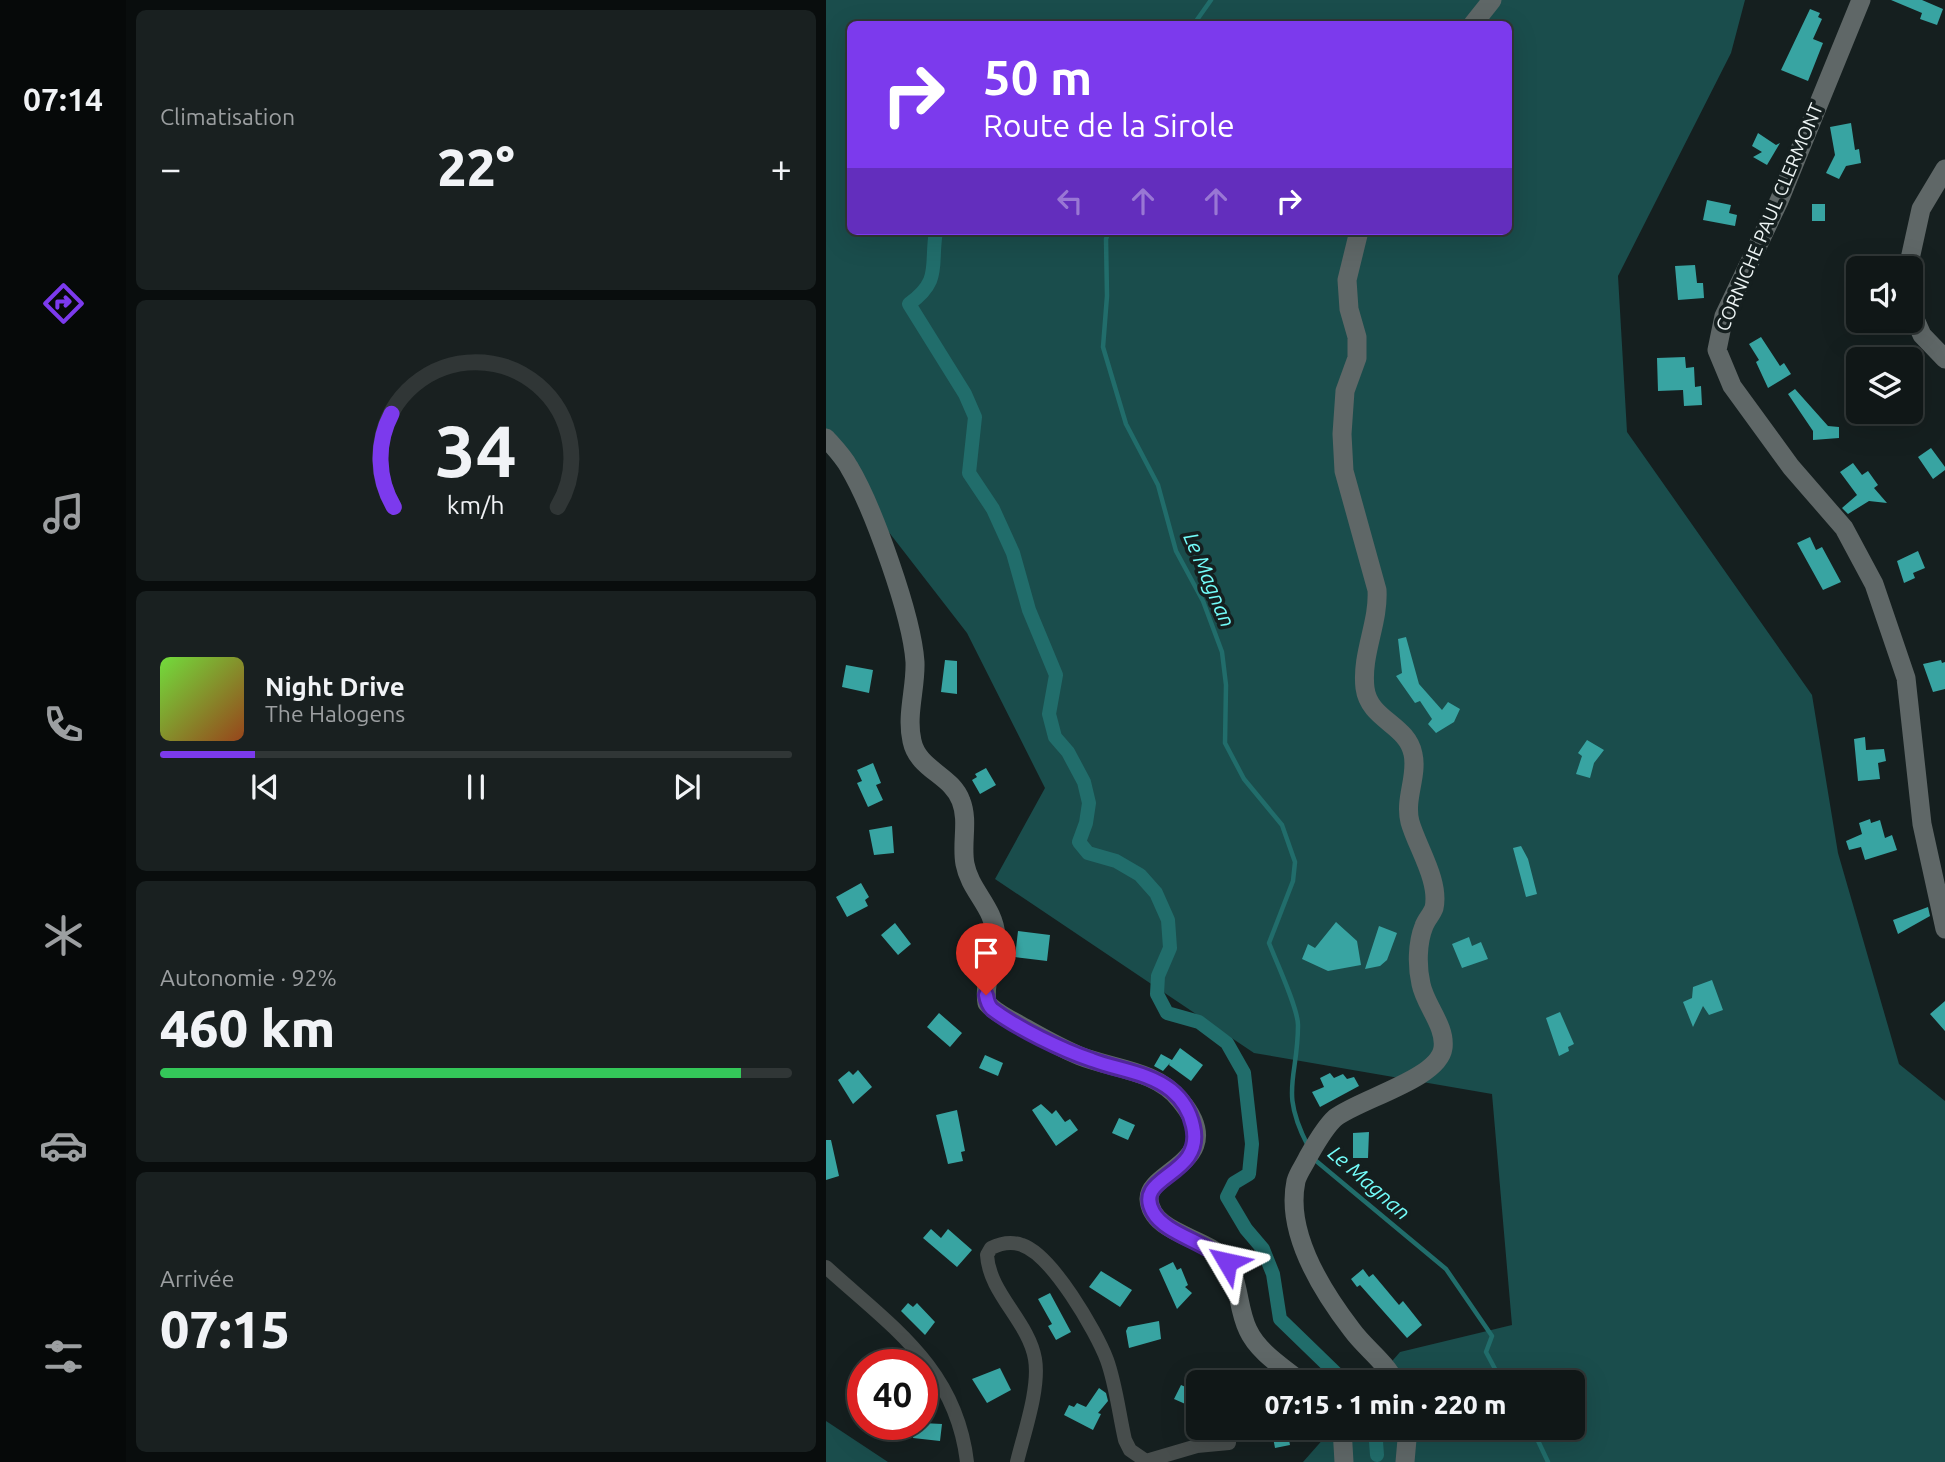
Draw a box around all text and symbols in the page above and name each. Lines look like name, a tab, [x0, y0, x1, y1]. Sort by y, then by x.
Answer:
icon: right	[868, 49, 959, 140]
text: 50 m	[983, 49, 1092, 104]
text: 07:14	[23, 81, 103, 117]
street label: CORNICHE PAUL CLERMONT	[1711, 99, 1827, 334]
text: Climatisation	[160, 104, 295, 129]
text: Route de la Sirole	[983, 107, 1235, 143]
text: 22°	[437, 138, 515, 196]
text: −	[160, 147, 181, 189]
text: +	[771, 147, 792, 189]
icon: left	[1051, 182, 1089, 220]
icon: ahead	[1124, 182, 1162, 220]
icon: ahead	[1197, 182, 1235, 220]
icon: right	[1270, 182, 1308, 220]
map controls	[1846, 256, 1923, 424]
button: sound	[1846, 256, 1923, 333]
icon: directions	[39, 279, 88, 328]
button: layers	[1846, 347, 1923, 424]
text: 34	[435, 409, 517, 491]
icon: music	[39, 489, 88, 538]
text: km/h	[447, 490, 505, 518]
water label: Le Magnan	[1179, 529, 1241, 630]
text: Night Drive	[265, 672, 405, 701]
icon: phone	[39, 700, 88, 749]
text: The Halogens	[265, 701, 405, 726]
icon: previous	[246, 768, 284, 806]
icon: pause	[457, 768, 495, 806]
icon: next	[668, 768, 706, 806]
icon: climate	[39, 911, 88, 960]
pin	[956, 923, 1016, 995]
icon: arrive	[967, 934, 1005, 972]
text: Autonomie · 92%	[160, 965, 337, 990]
text: 460 km	[160, 999, 335, 1057]
icon: car	[39, 1121, 88, 1170]
water label: Le Magnan	[1324, 1140, 1415, 1224]
position arrow	[1190, 1225, 1264, 1299]
text: Arrivée	[160, 1266, 235, 1291]
text: 07:15	[160, 1300, 290, 1358]
icon: filters	[39, 1332, 88, 1381]
speed limit sign: 40	[847, 1349, 938, 1440]
text: 07:15 · 1 min · 220 m	[1265, 1390, 1506, 1419]

